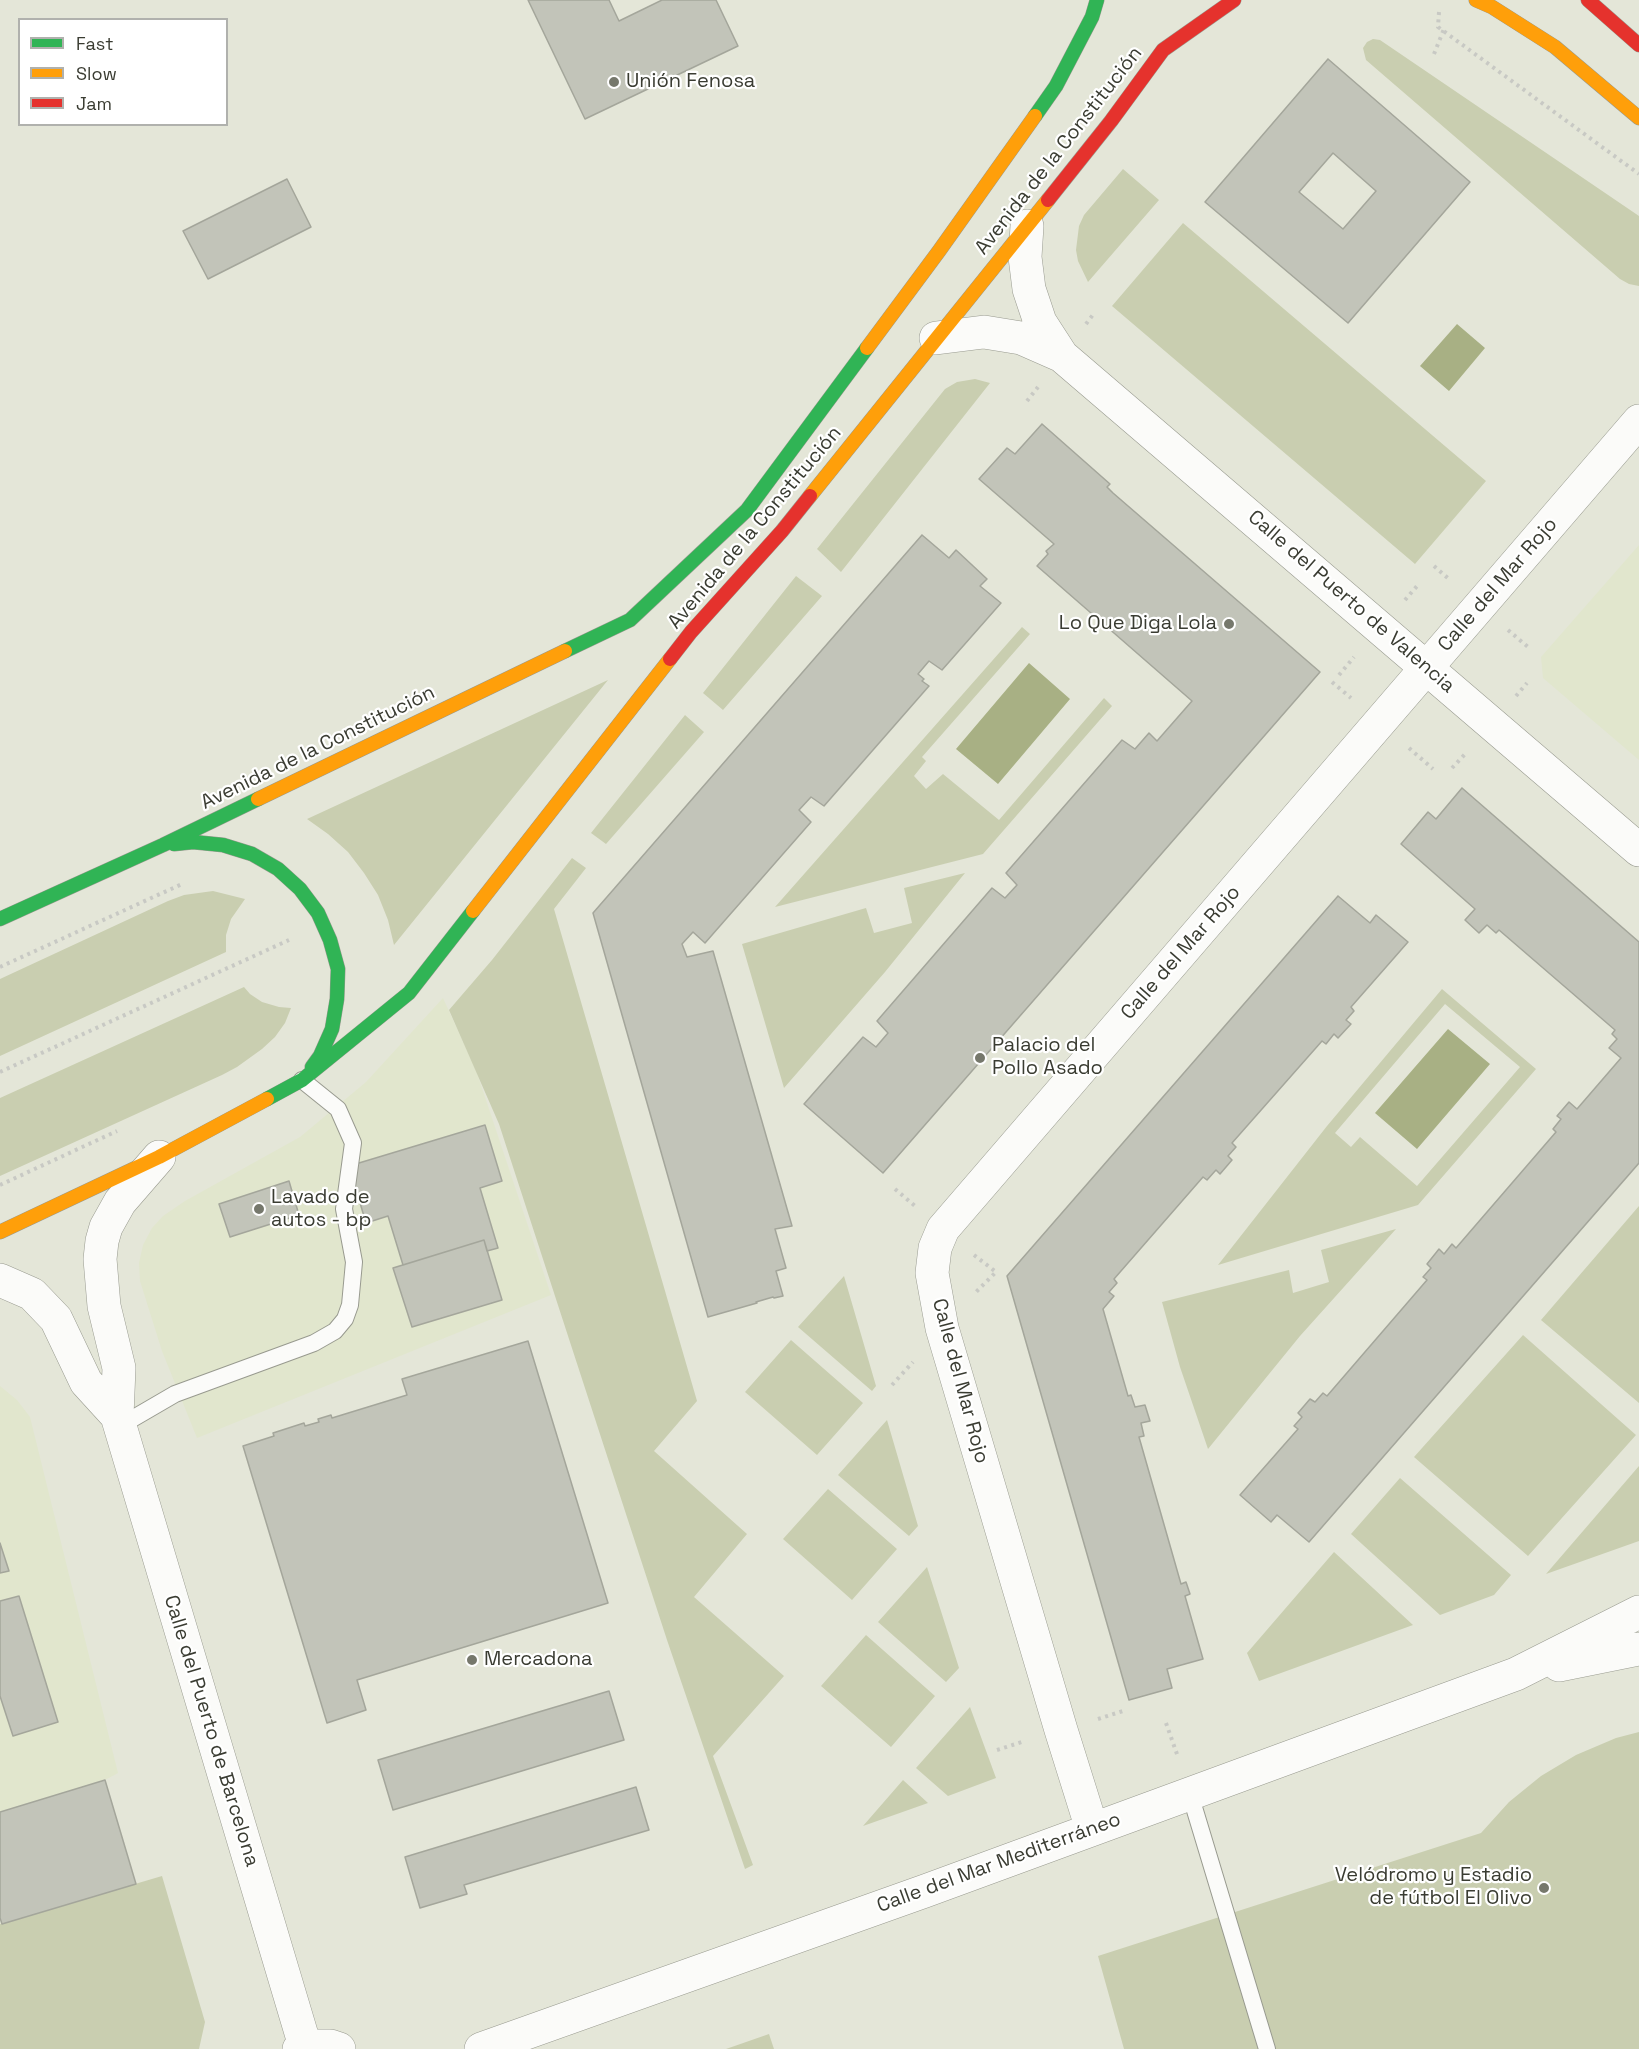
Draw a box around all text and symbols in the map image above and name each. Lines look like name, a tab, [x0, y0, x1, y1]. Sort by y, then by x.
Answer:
legend	[18, 18, 228, 126]
text: Fast	[76, 32, 113, 55]
street label: Avenida de la Constitución	[970, 42, 1148, 260]
text: Slow	[76, 62, 117, 85]
place label: Unión Fenosa	[626, 70, 755, 94]
marker: Unión Fenosa	[607, 75, 621, 89]
text: Jam	[76, 92, 112, 115]
street label: Avenida de la Constitución	[663, 422, 847, 634]
street label: Calle del Puerto de Valencia	[1243, 506, 1459, 698]
street label: Calle del Mar Rojo	[1433, 513, 1563, 657]
place label: Lo Que Diga Lola	[1059, 612, 1217, 636]
marker: Lo Que Diga Lola	[1222, 617, 1236, 631]
street label: Avenida de la Constitución	[197, 681, 439, 815]
street label: Calle del Mar Rojo	[1116, 881, 1246, 1025]
place label: Palacio del Pollo Asado	[992, 1034, 1103, 1081]
marker: Palacio del Pollo Asado	[973, 1051, 987, 1065]
place label: Lavado de autos - bp	[271, 1186, 371, 1233]
marker: Lavado de autos - bp	[252, 1202, 266, 1216]
street label: Calle del Mar Rojo	[926, 1296, 994, 1466]
street label: Calle del Puerto de Barcelona	[158, 1592, 264, 1870]
place label: Mercadona	[484, 1648, 593, 1672]
marker: Mercadona	[465, 1653, 479, 1667]
street label: Calle del Mar Mediterráneo	[874, 1808, 1124, 1918]
place label: Velódromo y Estadio de fútbol El Olivo	[1335, 1864, 1532, 1911]
marker: Velódromo y Estadio de fútbol El Olivo	[1537, 1881, 1551, 1895]

